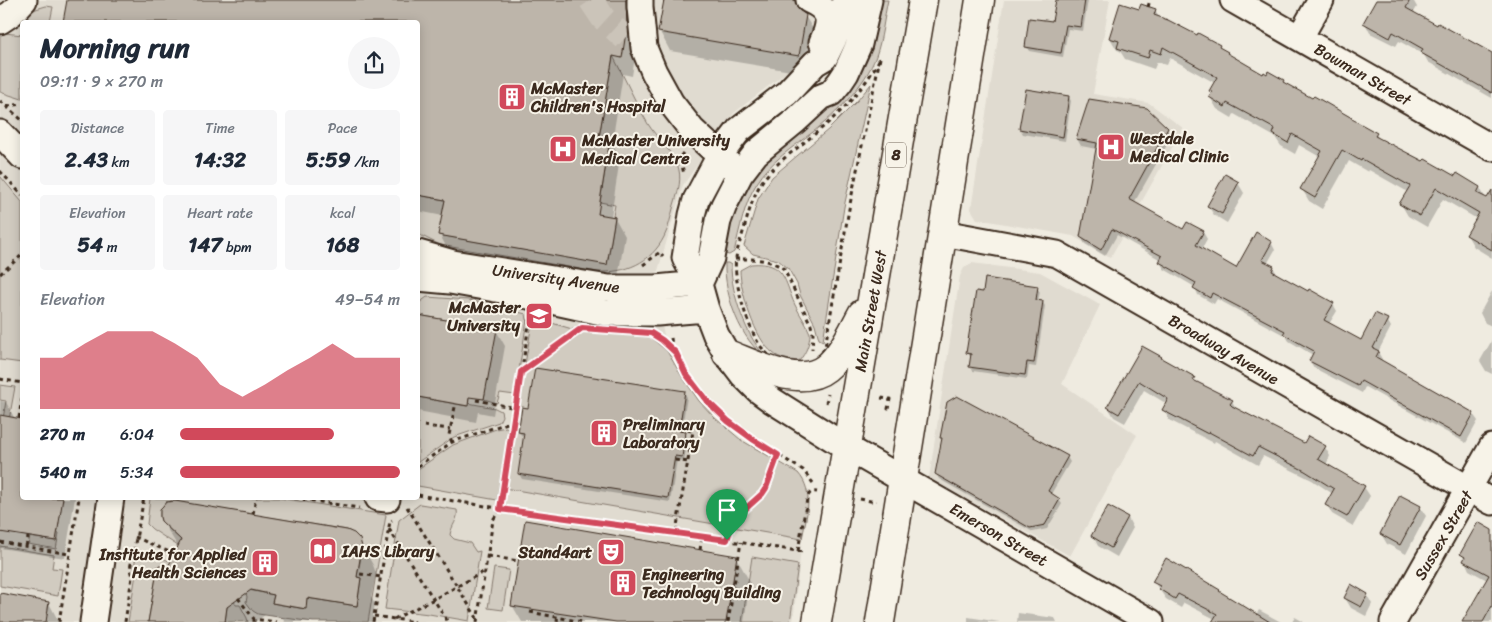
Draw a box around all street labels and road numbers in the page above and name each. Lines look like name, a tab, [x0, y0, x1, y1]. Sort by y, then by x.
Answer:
street label: Bowman Street	[1309, 35, 1417, 114]
road number: 8	[886, 142, 906, 168]
street label: Main Street West	[846, 247, 896, 374]
street label: University Avenue	[491, 255, 622, 302]
street label: Broadway Avenue	[1163, 306, 1285, 393]
street label: Sussex Street	[1406, 484, 1481, 586]
street label: Emerson Street	[944, 494, 1054, 574]

